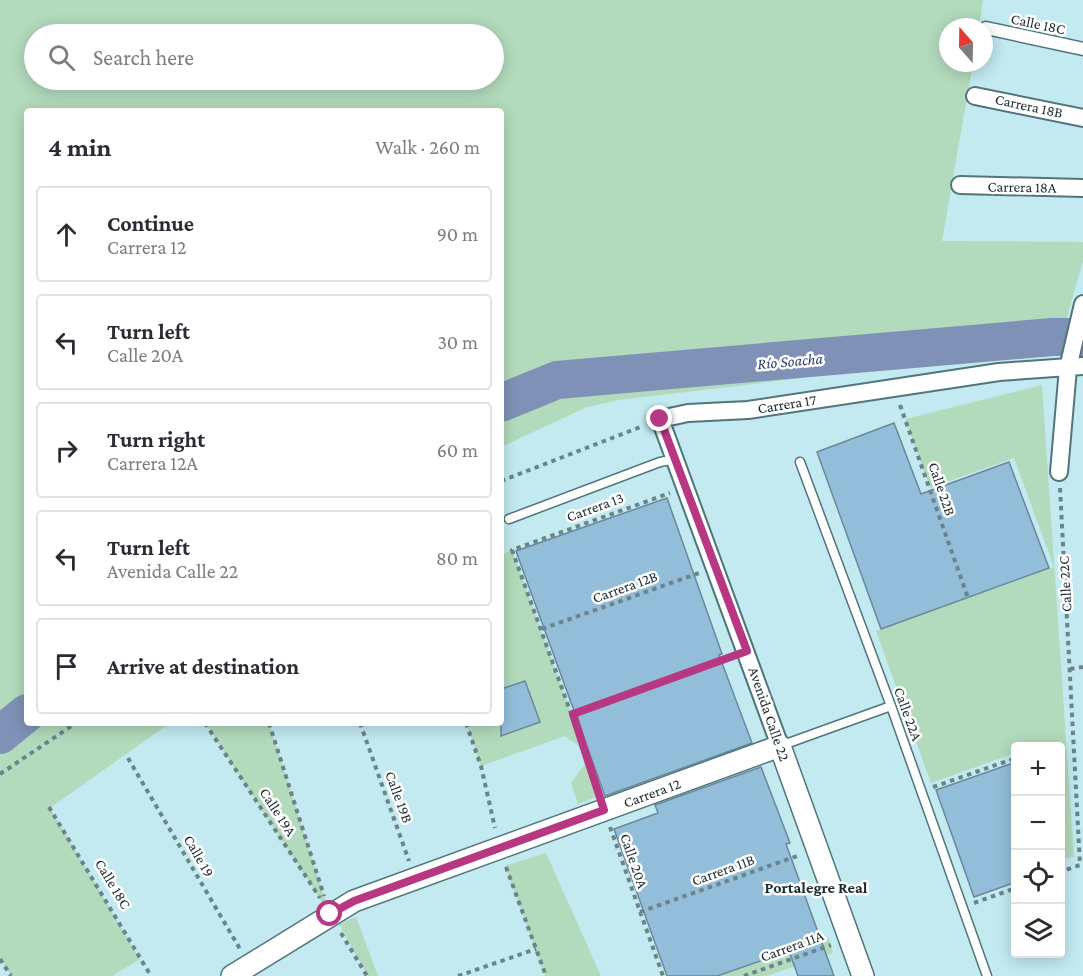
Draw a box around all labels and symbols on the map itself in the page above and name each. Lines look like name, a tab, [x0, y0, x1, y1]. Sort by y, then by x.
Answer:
street label: Calle 18C	[1009, 10, 1067, 38]
north arrow	[939, 18, 993, 72]
street label: Carrera 18B	[994, 91, 1064, 121]
street label: Carrera 18A	[987, 178, 1057, 196]
water label: Río Soacha	[757, 350, 824, 372]
street label: Carrera 17	[756, 391, 818, 417]
route end	[646, 405, 672, 431]
street label: Calle 22B	[925, 460, 959, 518]
street label: Carrera 13	[564, 489, 626, 525]
street label: Calle 22C	[1056, 555, 1074, 612]
street label: Carrera 12B	[590, 568, 660, 606]
street label: Avenida Calle 22	[745, 665, 793, 763]
street label: Calle 22A	[891, 685, 925, 743]
street label: Calle 19B	[382, 769, 416, 825]
street label: Carrera 12	[621, 775, 683, 811]
street label: Calle 19A	[257, 785, 300, 839]
street label: Calle 20A	[617, 831, 651, 891]
street label: Calle 19	[181, 832, 217, 880]
street label: Carrera 11B	[689, 851, 757, 889]
street label: Calle 18C	[92, 856, 134, 912]
district label: Portalegre Real	[765, 879, 868, 896]
route start	[316, 900, 342, 926]
street label: Carrera 11A	[758, 927, 826, 965]

